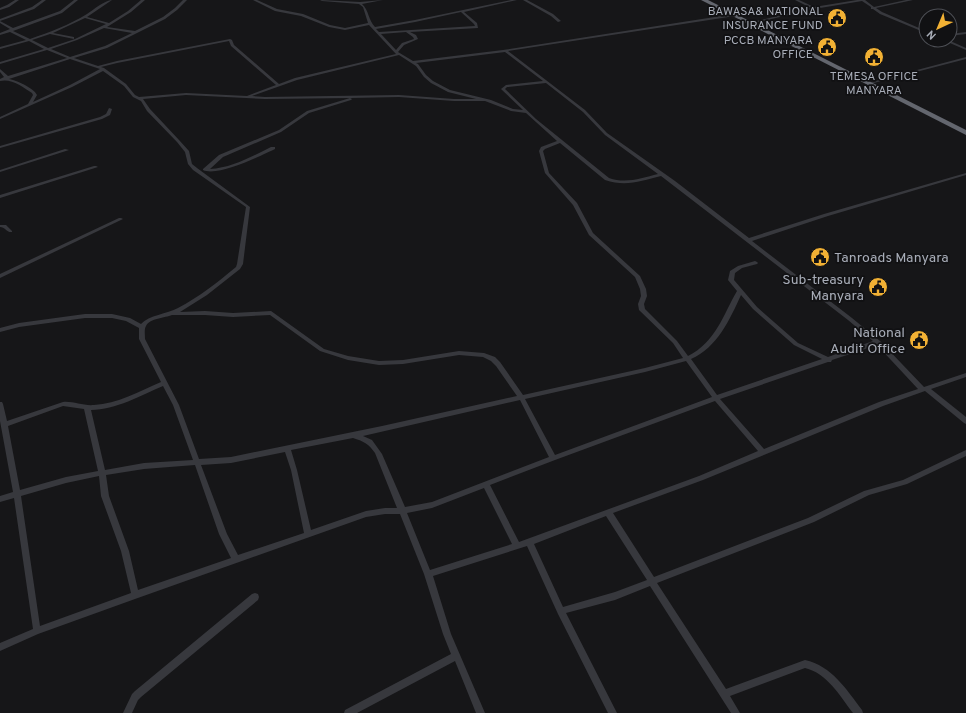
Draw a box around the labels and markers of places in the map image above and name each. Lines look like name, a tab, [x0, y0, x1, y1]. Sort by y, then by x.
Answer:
place label: BAWASA& NATIONAL INSURANCE FUND	[708, 4, 823, 34]
public building icon: BAWASA& NATIONAL INSURANCE FUND	[826, 7, 848, 29]
place label: PCCB MANYARA OFFICE	[724, 33, 813, 63]
public building icon: PCCB MANYARA OFFICE	[816, 36, 838, 58]
public building icon: TEMESA OFFICE MANYARA	[863, 46, 885, 68]
place label: TEMESA OFFICE MANYARA	[830, 69, 918, 99]
public building icon: Tanroads Manyara	[809, 246, 831, 268]
place label: Tanroads Manyara	[834, 250, 949, 267]
place label: Sub-treasury Manyara	[782, 272, 864, 305]
public building icon: Sub-treasury Manyara	[867, 276, 889, 298]
place label: National Audit Office	[830, 325, 905, 358]
public building icon: National Audit Office	[908, 329, 930, 351]

